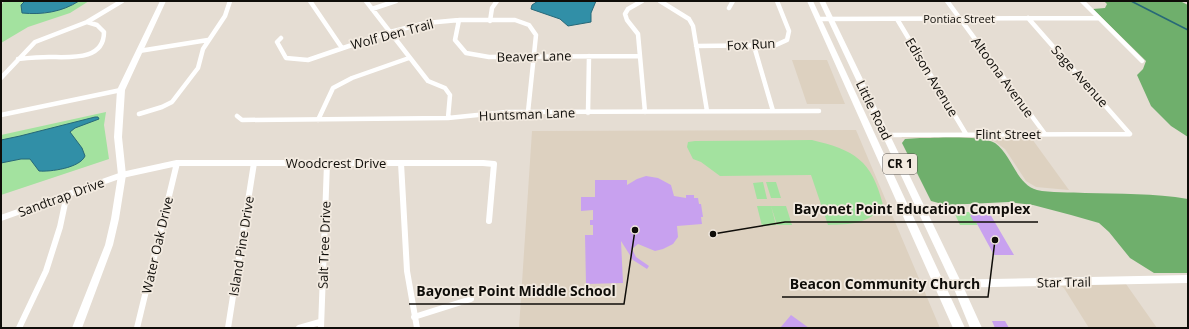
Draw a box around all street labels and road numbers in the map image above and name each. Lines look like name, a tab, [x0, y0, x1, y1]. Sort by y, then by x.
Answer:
street label: Pontiac Street	[923, 11, 995, 26]
street label: Wolf Den Trail	[349, 14, 435, 54]
street label: Altoona Avenue	[968, 33, 1038, 121]
street label: Fox Run	[726, 34, 776, 54]
street label: Edison Avenue	[901, 34, 963, 120]
street label: Sage Avenue	[1047, 41, 1113, 111]
street label: Beaver Lane	[497, 46, 571, 66]
street label: Little Road	[852, 77, 896, 143]
street label: Huntsman Lane	[479, 103, 575, 125]
street label: Flint Street	[975, 125, 1041, 143]
street label: Woodcrest Drive	[286, 154, 386, 172]
road number: CR 1	[883, 154, 917, 174]
street label: Sandtrap Drive	[15, 173, 107, 221]
street label: Water Oak Drive	[137, 195, 177, 295]
street label: Island Pine Drive	[224, 195, 258, 297]
street label: Salt Tree Drive	[313, 201, 335, 289]
street label: Star Trail	[1037, 273, 1091, 291]

